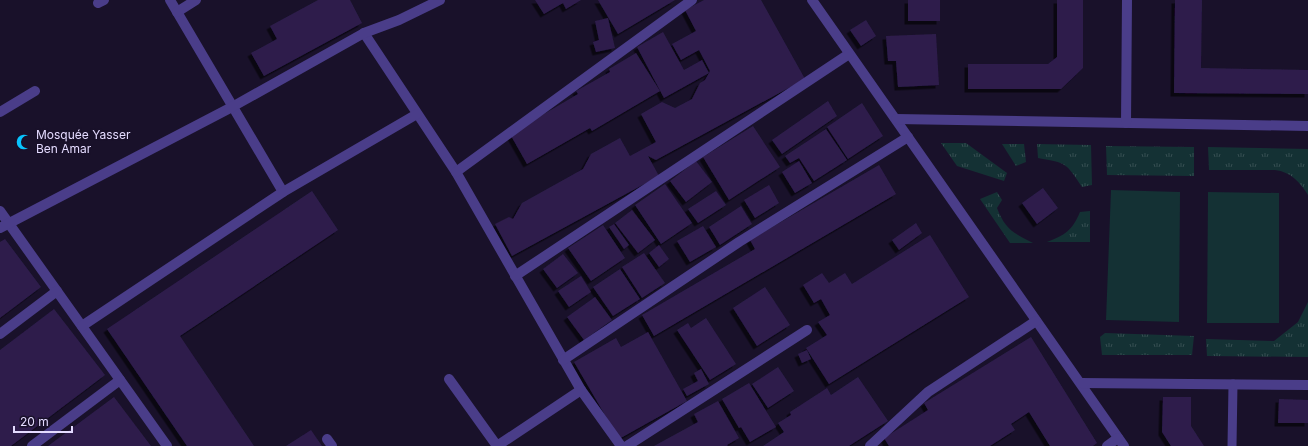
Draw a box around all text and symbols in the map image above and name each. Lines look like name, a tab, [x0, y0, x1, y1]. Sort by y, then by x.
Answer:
place label: Mosquée Yasser Ben Amar	[36, 127, 131, 156]
mosque icon: Mosquée Yasser Ben Amar	[15, 133, 33, 151]
scale bar	[14, 408, 72, 434]
text: 20 m	[20, 414, 49, 429]

